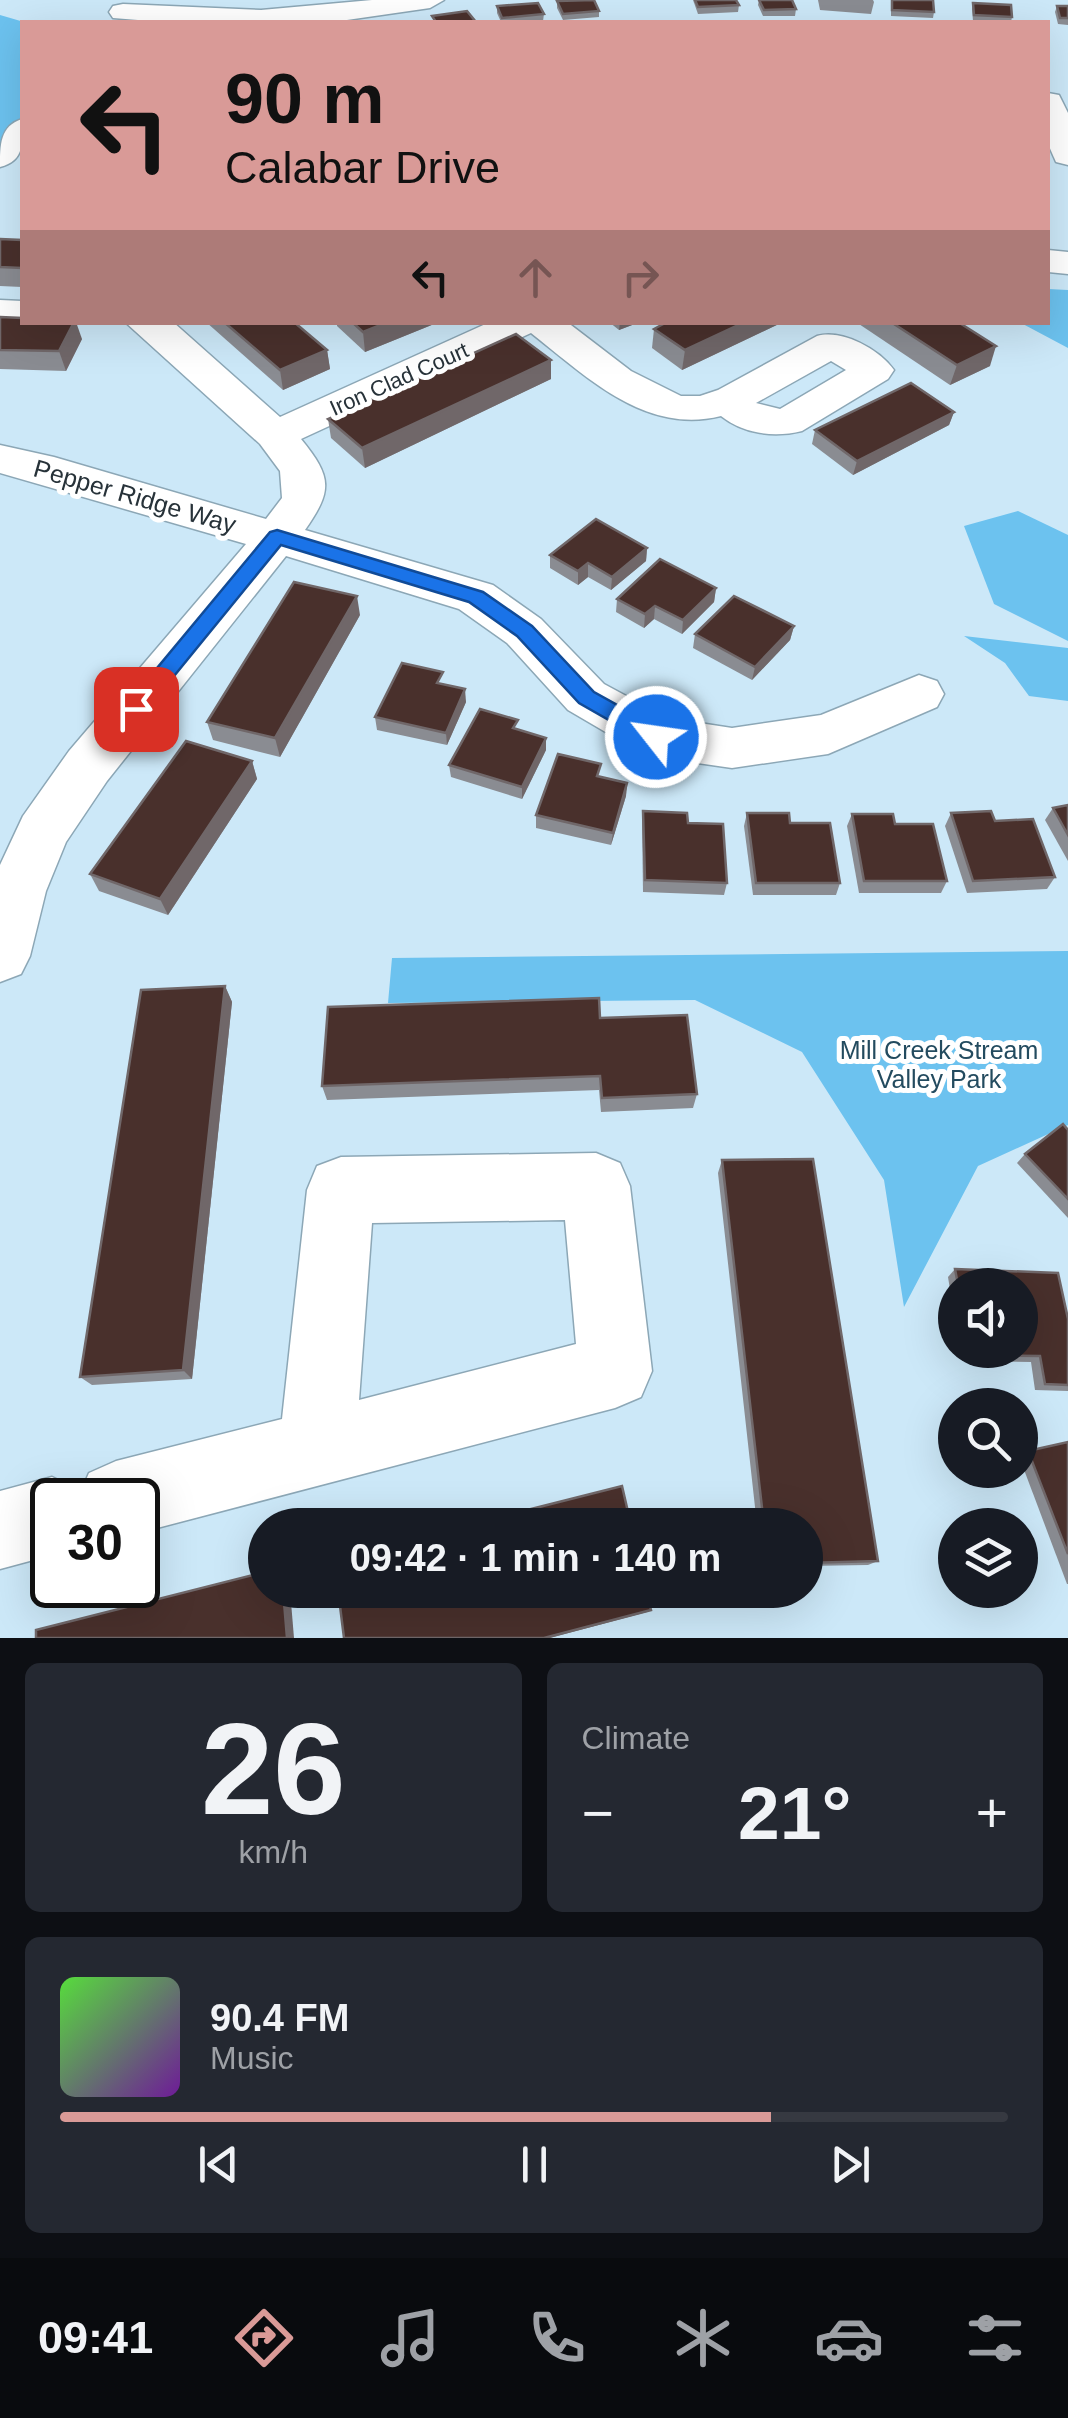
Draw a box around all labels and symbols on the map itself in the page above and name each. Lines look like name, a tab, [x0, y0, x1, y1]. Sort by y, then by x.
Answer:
street label: Iron Clad Court	[326, 337, 472, 421]
street label: Pepper Ridge Way	[31, 454, 240, 538]
pin	[94, 667, 179, 752]
position arrow	[604, 685, 708, 789]
park label: Mill Creek Stream Valley Park	[840, 1036, 1038, 1093]
speed limit sign: 30	[30, 1478, 160, 1608]

